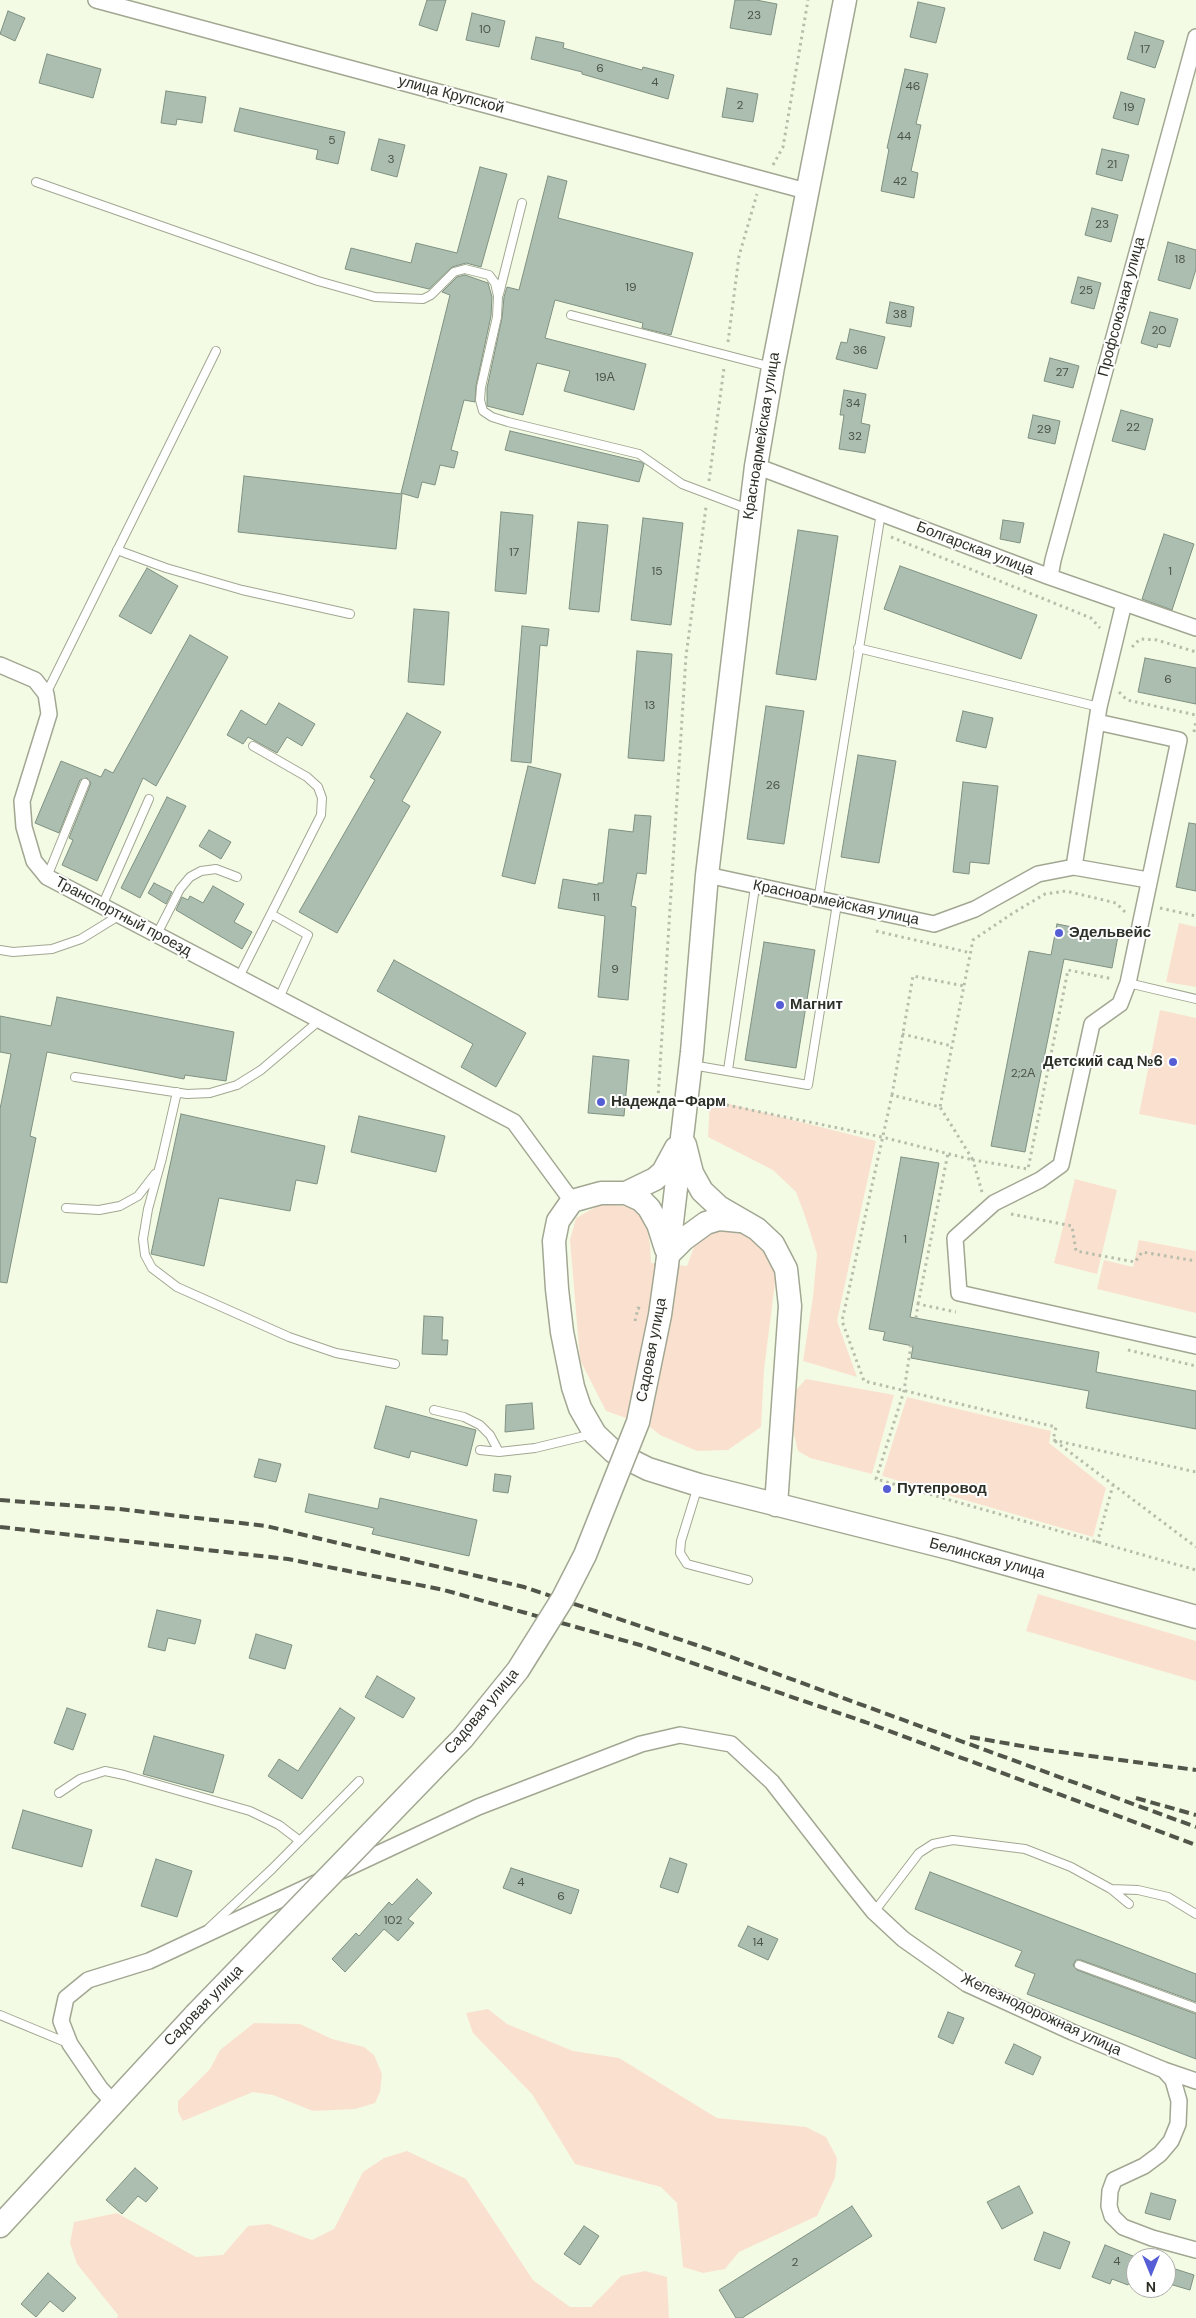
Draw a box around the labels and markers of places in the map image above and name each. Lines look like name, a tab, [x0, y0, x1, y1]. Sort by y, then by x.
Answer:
place label: Эдельвейс	[1069, 924, 1151, 942]
marker: Эдельвейс	[1053, 927, 1065, 939]
place label: Магнит	[790, 996, 843, 1014]
marker: Магнит	[774, 999, 786, 1011]
place label: Детский сад №6	[1043, 1053, 1163, 1071]
marker: Детский сад №6	[1167, 1056, 1179, 1068]
place label: Надежда-Фарм	[611, 1093, 726, 1111]
marker: Надежда-Фарм	[595, 1096, 607, 1108]
place label: Путепровод	[897, 1480, 987, 1498]
marker: Путепровод	[881, 1483, 893, 1495]

